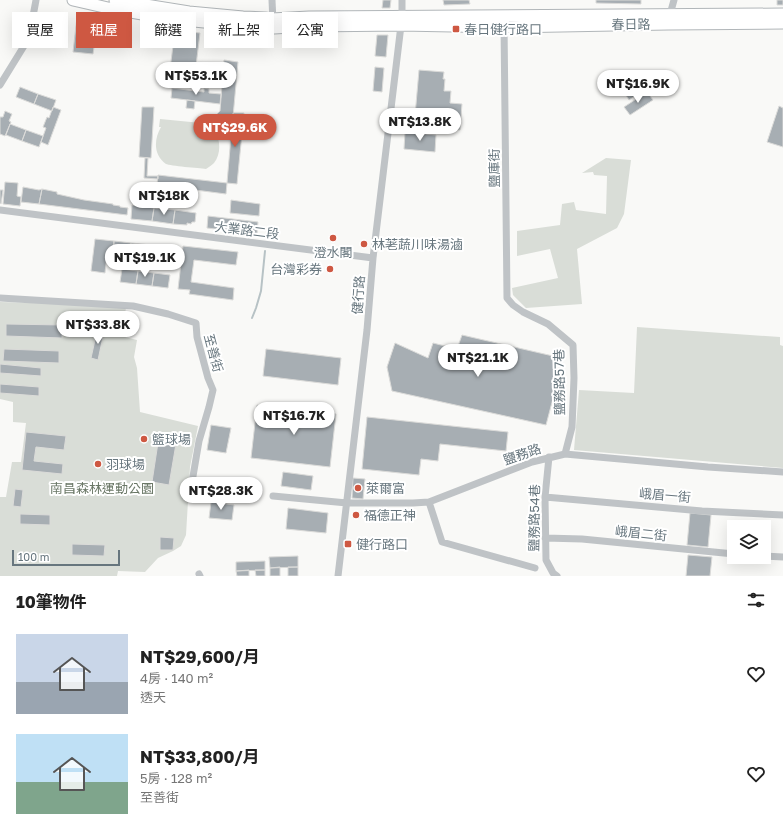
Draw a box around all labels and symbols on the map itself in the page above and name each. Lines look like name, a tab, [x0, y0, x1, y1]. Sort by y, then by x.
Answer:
street label: 春日路	[611, 16, 651, 32]
place label: 春日健行路口	[464, 21, 542, 37]
marker: 春日健行路口	[451, 24, 461, 34]
pin: NT$53.1K	[155, 62, 237, 96]
pin: NT$16.9K	[597, 70, 679, 104]
pin: NT$13.8K	[379, 108, 461, 142]
pin: NT$29.6K	[194, 114, 276, 148]
street label: 鹽庫街	[486, 148, 502, 188]
pin: NT$18K	[131, 182, 197, 216]
street label: 大業路二段	[214, 218, 280, 242]
marker: 澄水閣	[328, 233, 338, 243]
place label: 林荖蔬川味湯滷	[372, 236, 463, 252]
marker: 林荖蔬川味湯滷	[359, 239, 369, 249]
pin: NT$19.1K	[104, 244, 186, 278]
place label: 澄水閣	[313, 244, 353, 260]
place label: 台灣彩券	[270, 261, 322, 277]
marker: 台灣彩券	[325, 264, 335, 274]
street label: 健行路	[349, 275, 367, 315]
pin: NT$33.8K	[57, 311, 139, 345]
street label: 至善街	[201, 332, 227, 374]
pin: NT$21.1K	[437, 344, 519, 378]
street label: 鹽務路57巷	[550, 349, 568, 415]
pin: NT$16.7K	[253, 402, 335, 436]
place label: 籃球場	[152, 431, 191, 447]
marker: 籃球場	[139, 434, 149, 444]
street label: 鹽務路	[501, 440, 543, 468]
place label: 羽球場	[106, 456, 145, 472]
marker: 羽球場	[93, 459, 103, 469]
pin: NT$28.3K	[180, 477, 262, 511]
park label: 南昌森林運動公園	[50, 480, 154, 496]
place label: 萊爾富	[366, 480, 405, 496]
marker: 萊爾富	[353, 483, 363, 493]
street label: 鹽務路54巷	[525, 484, 543, 552]
street label: 峨眉一街	[638, 485, 692, 505]
place label: 福德正神	[364, 507, 416, 523]
marker: 福德正神	[351, 510, 361, 520]
street label: 峨眉二街	[614, 522, 668, 544]
place label: 健行路口	[356, 536, 408, 552]
marker: 健行路口	[343, 539, 353, 549]
scale bar	[12, 548, 120, 567]

